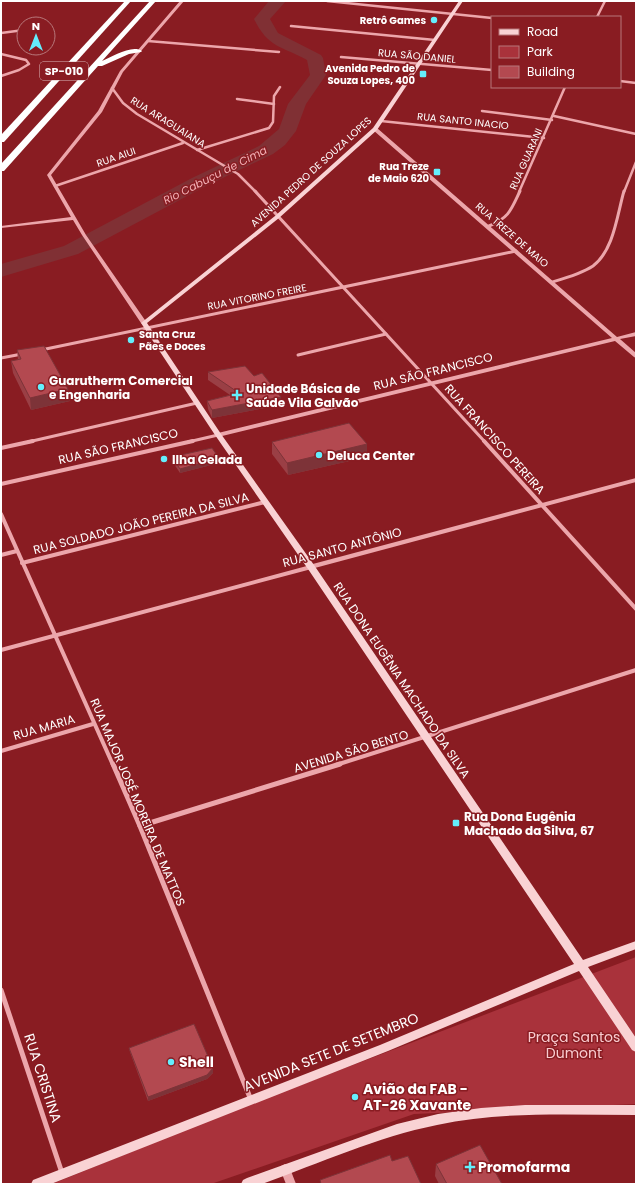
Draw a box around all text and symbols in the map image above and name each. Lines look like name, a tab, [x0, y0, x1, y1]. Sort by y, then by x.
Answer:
place label: Retrô Games	[360, 13, 426, 28]
marker: Retrô Games	[429, 15, 439, 25]
north arrow	[16, 16, 56, 56]
legend	[491, 16, 621, 88]
text: N	[32, 18, 40, 34]
text: Road	[527, 23, 558, 40]
text: Park	[527, 43, 554, 60]
street label: RUA SÃO DANIEL	[377, 45, 457, 67]
place label: Avenida Pedro de Souza Lopes, 400	[325, 61, 415, 88]
road number: SP-010	[40, 62, 88, 80]
text: Building	[527, 63, 575, 80]
marker: Avenida Pedro de Souza Lopes, 400	[418, 69, 428, 79]
street label: RUA ARAGUAIANA	[128, 93, 209, 151]
street label: RUA SANTO INACIO	[416, 109, 510, 133]
street label: AVENIDA PEDRO DE SOUZA LOPES	[247, 113, 375, 231]
street label: RUA GUARANI	[506, 126, 546, 192]
water label: Rio Cabuçu de Cima	[160, 142, 270, 208]
street label: RUA AIUI	[94, 143, 138, 171]
place label: Rua Treze de Maio 620	[368, 159, 429, 186]
marker: Rua Treze de Maio 620	[432, 167, 442, 177]
street label: RUA TREZE DE MAIO	[472, 199, 552, 271]
street label: RUA VITORINO FREIRE	[206, 280, 308, 314]
place label: Santa Cruz Pães e Doces	[139, 327, 206, 354]
marker: Santa Cruz Pães e Doces	[126, 335, 136, 345]
street label: RUA SÃO FRANCISCO	[372, 348, 494, 394]
place label: Guarutherm Comercial e Engenharia	[49, 372, 193, 403]
place label: Unidade Básica de Saúde Vila Galvão	[246, 380, 361, 411]
street label: RUA FRANCISCO PEREIRA	[441, 380, 549, 498]
marker: Guarutherm Comercial e Engenharia	[36, 382, 46, 392]
marker: Unidade Básica de Saúde Vila Galvão	[231, 389, 243, 401]
street label: RUA SÃO FRANCISCO	[57, 424, 179, 468]
place label: Deluca Center	[327, 447, 415, 464]
marker: Deluca Center	[314, 450, 324, 460]
place label: Ilha Gelada	[172, 451, 242, 468]
marker: Ilha Gelada	[159, 454, 169, 464]
street label: RUA SOLDADO JOÃO PEREIRA DA SILVA	[31, 488, 251, 558]
street label: RUA SANTO ANTÔNIO	[281, 523, 403, 571]
street label: RUA DONA EUGÊNIA MACHADO DA SILVA	[330, 579, 474, 781]
street label: RUA MAJOR JOSÉ MOREIRA DE MATTOS	[86, 696, 190, 908]
street label: RUA MARIA	[11, 710, 77, 744]
street label: AVENIDA SÃO BENTO	[292, 725, 410, 777]
place label: Rua Dona Eugênia Machado da Silva, 67	[464, 808, 595, 839]
marker: Rua Dona Eugênia Machado da Silva, 67	[451, 818, 461, 828]
street label: AVENIDA SETE DE SETEMBRO	[240, 1008, 422, 1096]
park label: Praça Santos Dumont	[528, 1027, 620, 1063]
street label: RUA CRISTINA	[19, 1031, 67, 1125]
place label: Shell	[179, 1052, 214, 1072]
marker: Shell	[166, 1057, 176, 1067]
place label: Avião da FAB - AT-26 Xavante	[363, 1079, 471, 1115]
marker: Avião da FAB - AT-26 Xavante	[350, 1092, 360, 1102]
place label: Promofarma	[478, 1157, 570, 1177]
marker: Promofarma	[465, 1162, 475, 1172]

